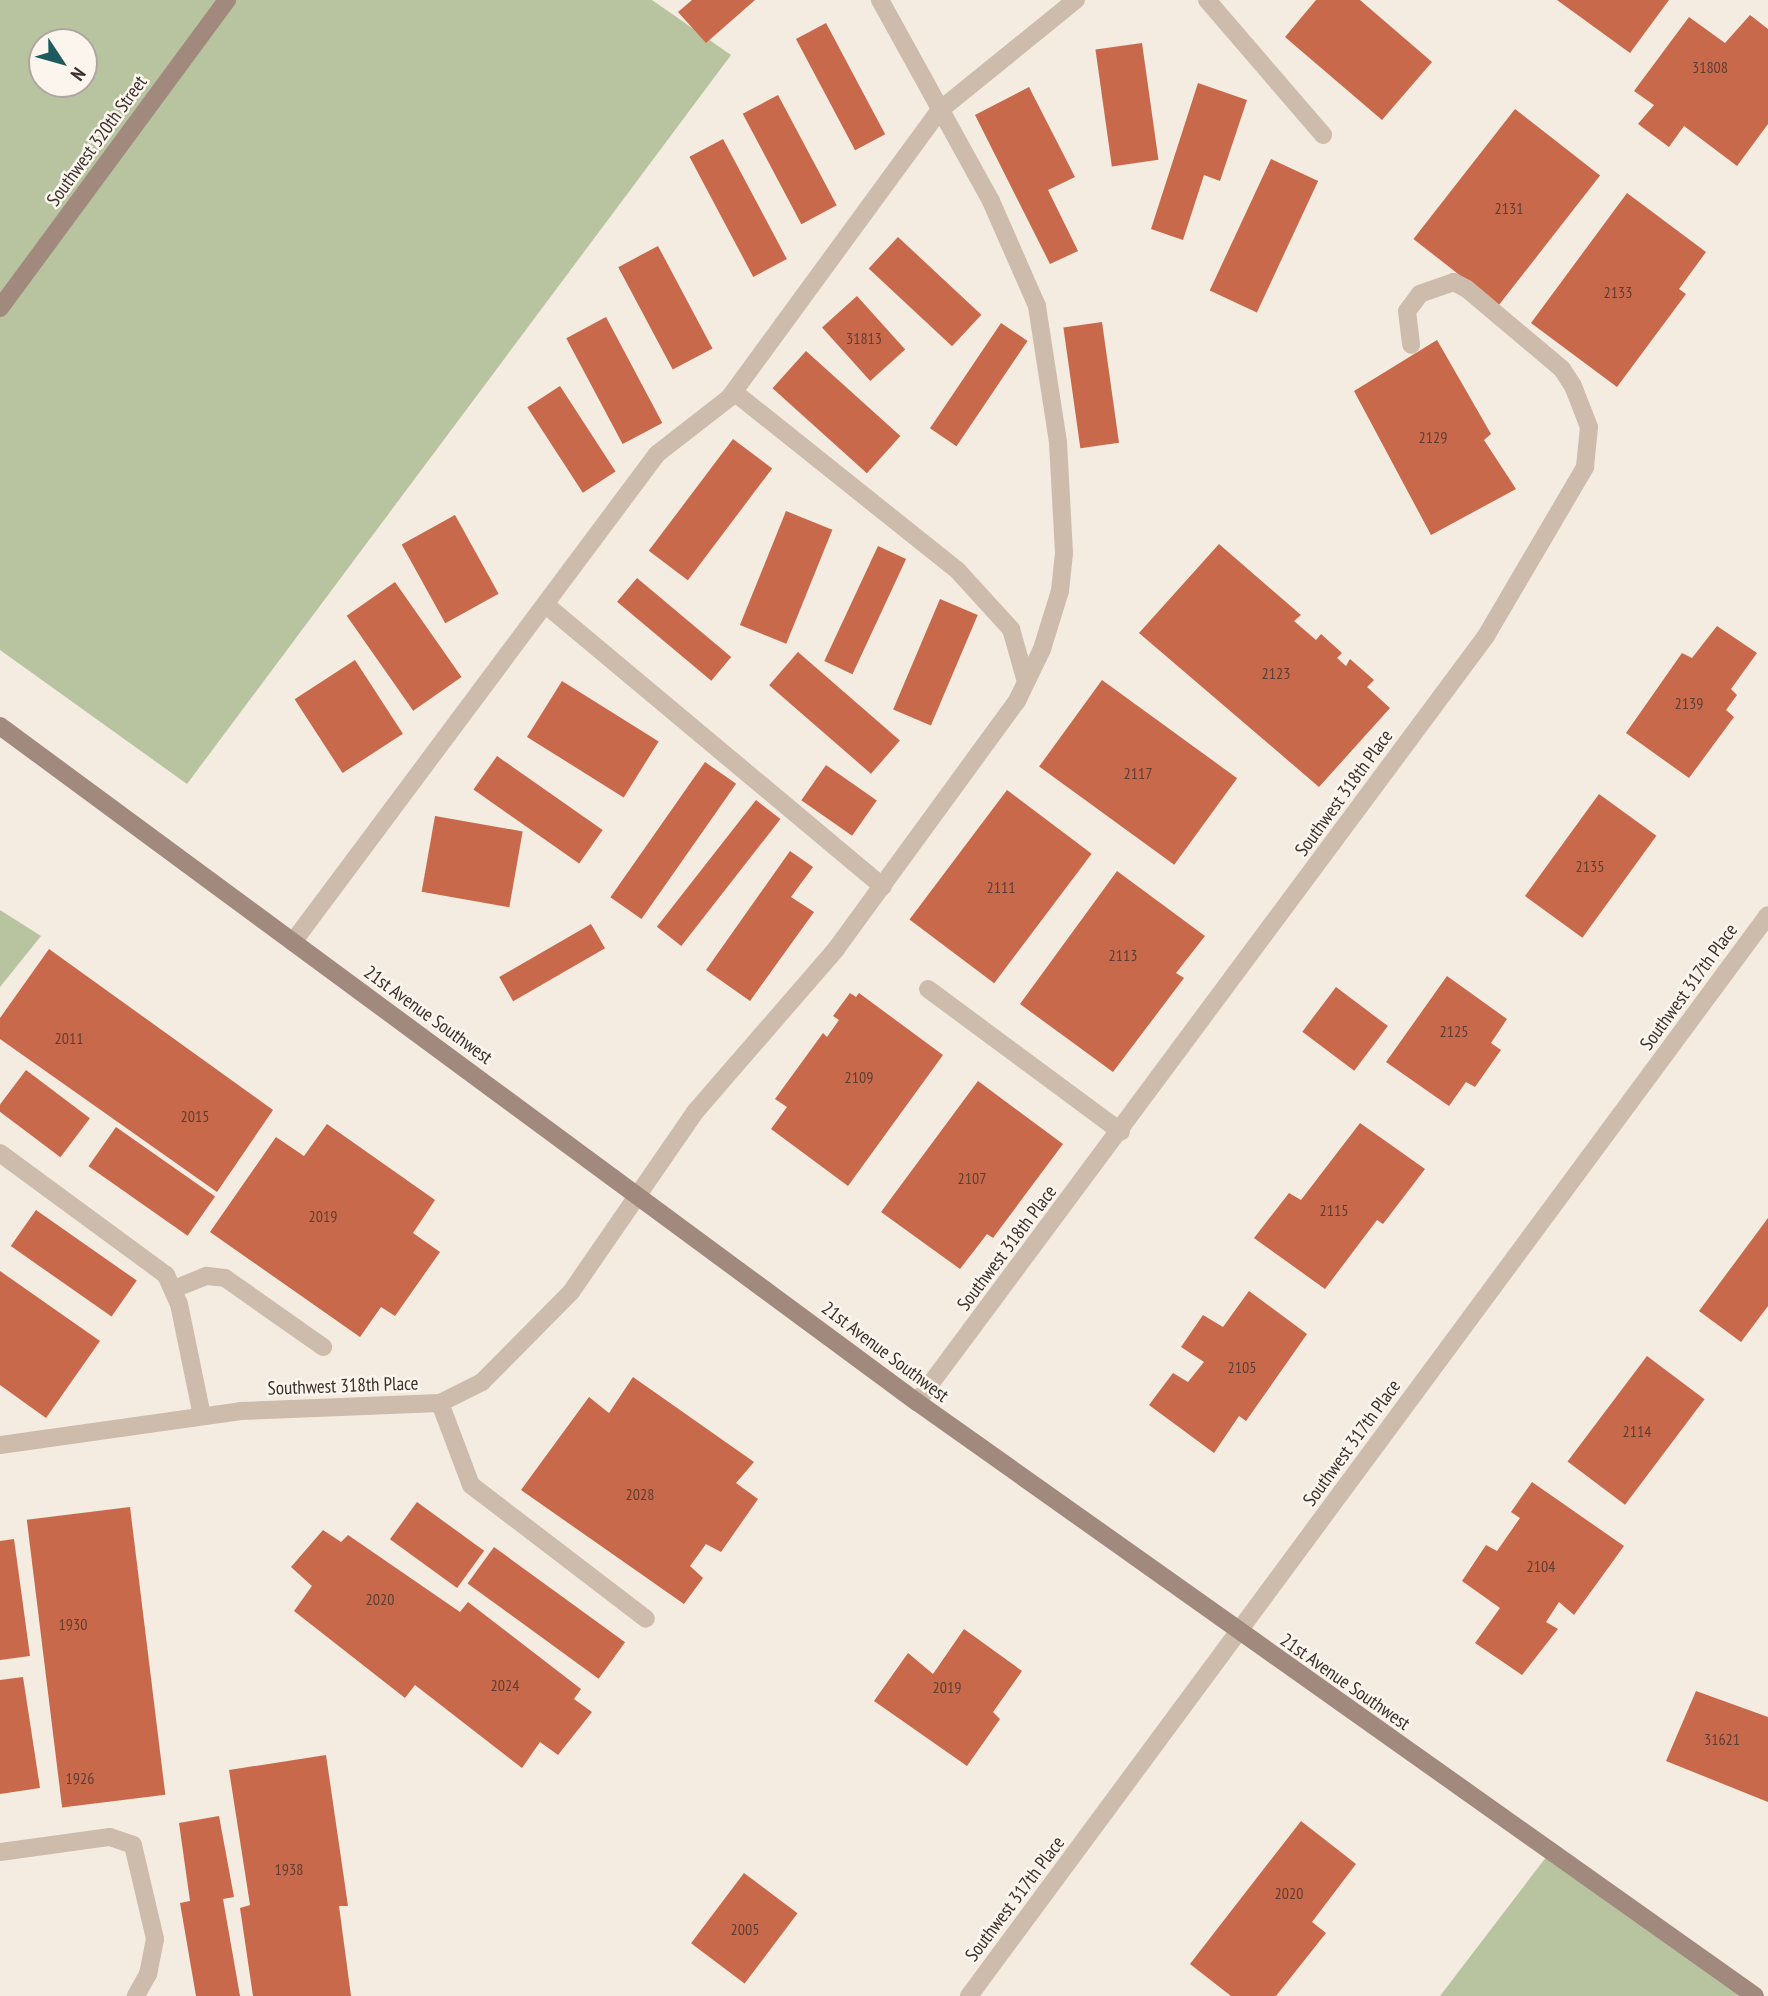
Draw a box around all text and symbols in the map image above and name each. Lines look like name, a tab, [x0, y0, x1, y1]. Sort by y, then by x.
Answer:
north arrow	[28, 28, 98, 98]
house number: 31808	[1692, 57, 1728, 77]
text: N	[66, 63, 91, 85]
street label: Southwest 320th Street	[42, 71, 152, 211]
house number: 2131	[1495, 198, 1523, 218]
house number: 2133	[1604, 282, 1632, 302]
house number: 31813	[846, 328, 882, 348]
house number: 2129	[1419, 427, 1447, 447]
house number: 2123	[1262, 663, 1290, 683]
house number: 2139	[1675, 693, 1703, 713]
street label: Southwest 318th Place	[1290, 725, 1398, 861]
house number: 2117	[1124, 763, 1152, 783]
house number: 2135	[1576, 856, 1604, 876]
house number: 2111	[987, 877, 1015, 897]
street label: Southwest 317th Place	[1635, 919, 1743, 1055]
house number: 2113	[1109, 945, 1137, 965]
street label: 21st Avenue Southwest	[359, 961, 497, 1069]
house number: 2125	[1440, 1021, 1468, 1041]
house number: 2011	[55, 1028, 83, 1048]
house number: 2109	[845, 1067, 873, 1087]
house number: 2015	[181, 1106, 209, 1126]
house number: 2107	[958, 1168, 986, 1188]
street label: Southwest 318th Place	[952, 1181, 1062, 1315]
house number: 2115	[1320, 1200, 1348, 1220]
house number: 2019	[309, 1206, 337, 1226]
street label: 21st Avenue Southwest	[817, 1297, 953, 1407]
house number: 2105	[1228, 1357, 1256, 1377]
street label: Southwest 318th Place	[267, 1372, 419, 1400]
street label: Southwest 317th Place	[1298, 1375, 1406, 1511]
house number: 2114	[1623, 1421, 1651, 1441]
house number: 2028	[626, 1484, 654, 1504]
house number: 2104	[1527, 1556, 1555, 1576]
house number: 2020	[366, 1589, 394, 1609]
house number: 1930	[59, 1614, 87, 1634]
street label: 21st Avenue Southwest	[1276, 1629, 1414, 1735]
house number: 2024	[491, 1675, 519, 1695]
house number: 2019	[933, 1677, 961, 1697]
house number: 31621	[1704, 1729, 1740, 1749]
house number: 1926	[66, 1768, 94, 1788]
street label: Southwest 317th Place	[961, 1832, 1069, 1966]
house number: 1938	[275, 1859, 303, 1879]
house number: 2020	[1275, 1883, 1303, 1903]
house number: 2005	[731, 1919, 759, 1939]

